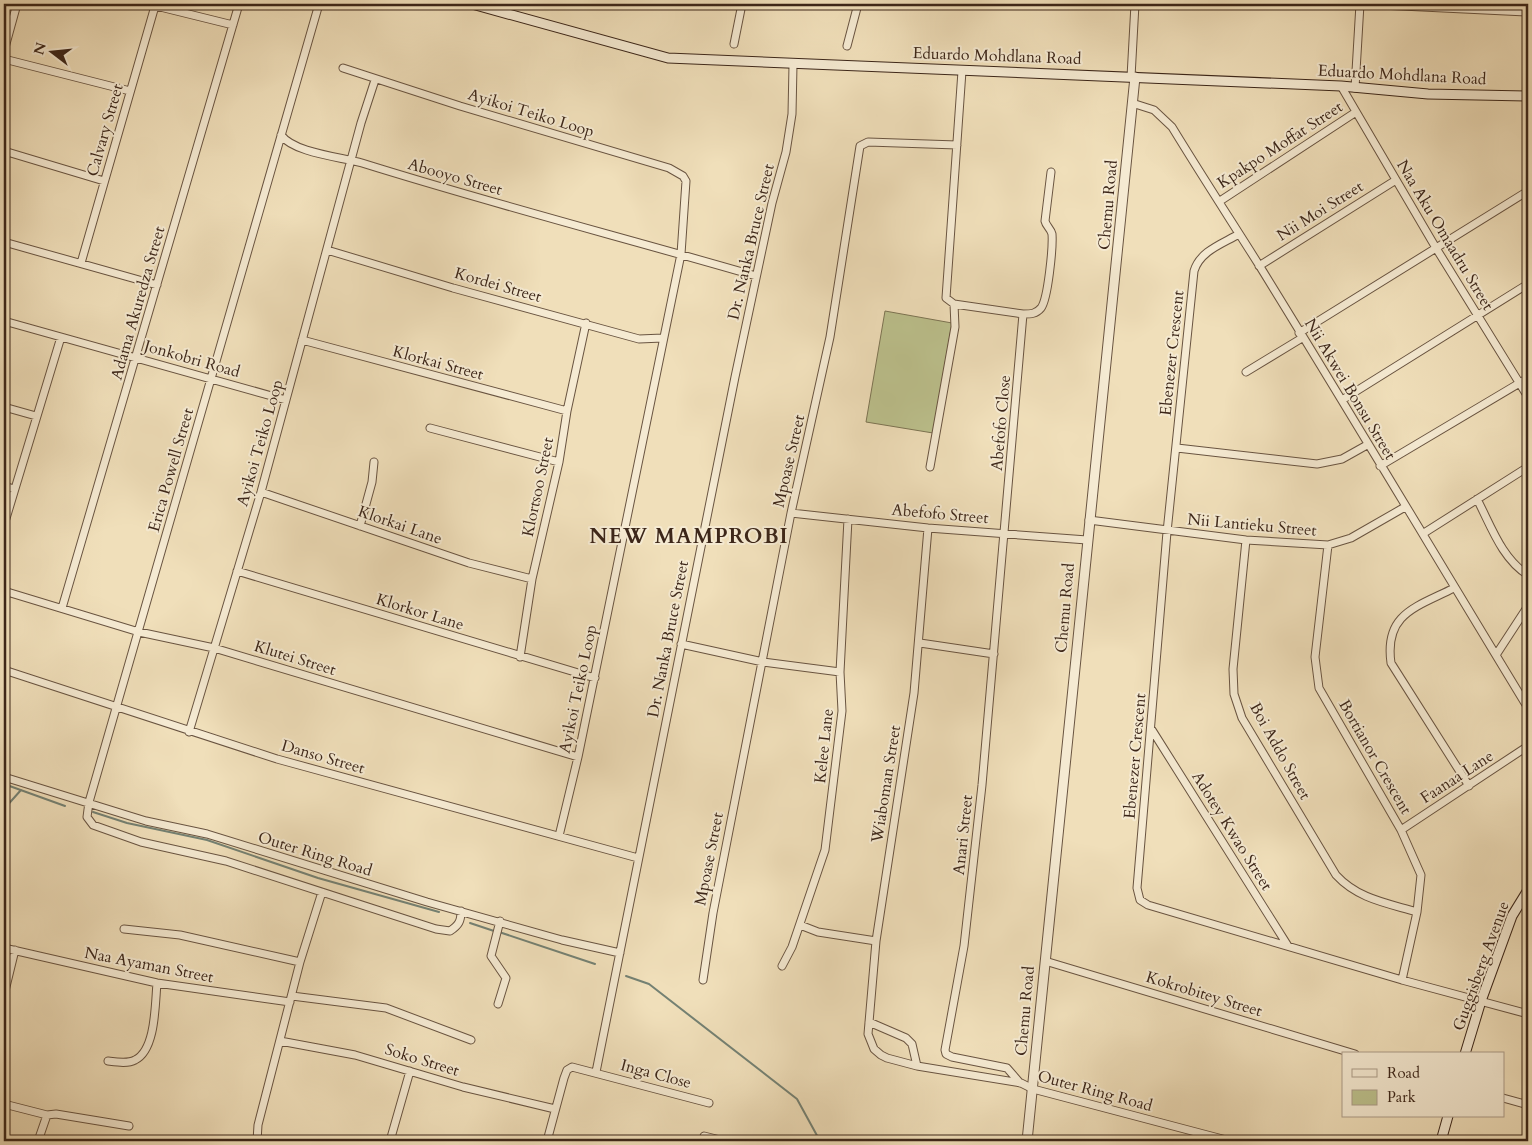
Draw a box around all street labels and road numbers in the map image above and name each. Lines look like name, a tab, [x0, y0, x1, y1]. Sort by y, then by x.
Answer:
street label: Eduardo Mohdlana Road	[912, 42, 1082, 70]
street label: Eduardo Mohdlana Road	[1317, 60, 1487, 90]
street label: Calvary Street	[81, 81, 129, 179]
street label: Ayikoi Teiko Loop	[465, 83, 597, 143]
street label: Kpakpo Moffat Street	[1213, 96, 1347, 194]
street label: Abooyo Street	[405, 153, 505, 201]
street label: Naa Aku Omaadru Street	[1391, 156, 1499, 314]
street label: Chemu Road	[1093, 159, 1123, 251]
street label: Dr. Nanka Bruce Street	[722, 162, 780, 322]
street label: Nii Moi Street	[1273, 176, 1367, 246]
street label: Adama Akuredza Street	[106, 224, 170, 382]
street label: Kordei Street	[452, 262, 544, 308]
street label: Ebenezer Crescent	[1154, 289, 1190, 417]
street label: Nii Akwei Bonsu Street	[1299, 314, 1401, 464]
street label: Jonkobri Road	[140, 334, 243, 383]
street label: Klorkai Street	[390, 340, 486, 386]
street label: Abefofo Close	[986, 374, 1016, 472]
street label: Ayikoi Teiko Loop	[231, 377, 289, 509]
street label: Erica Powell Street	[143, 406, 199, 534]
street label: Mpoase Street	[768, 412, 810, 510]
street label: Klortsoo Street	[517, 435, 559, 539]
street label: Abefofo Street	[891, 499, 989, 529]
street label: Klorkai Lane	[355, 500, 445, 550]
street label: Nii Lantieku Street	[1186, 508, 1318, 542]
street label: Dr. Nanka Bruce Street	[642, 559, 694, 719]
street label: Chemu Road	[1050, 562, 1080, 654]
street label: Klorkor Lane	[373, 588, 467, 636]
street label: Ayikoi Teiko Loop	[554, 623, 602, 755]
street label: Klutei Street	[251, 635, 339, 681]
street label: Ebenezer Crescent	[1119, 692, 1151, 820]
street label: Bortianor Crescent	[1333, 696, 1417, 818]
street label: Boi Addo Street	[1244, 698, 1316, 804]
street label: Kelee Lane	[809, 708, 839, 784]
street label: Wiaboman Street	[866, 724, 906, 845]
street label: Danso Street	[279, 735, 367, 779]
street label: Faanaa Lane	[1416, 745, 1498, 809]
street label: Adotey Kwao Street	[1186, 767, 1278, 895]
street label: Anari Street	[948, 794, 978, 876]
street label: Mpoase Street	[689, 810, 729, 908]
street label: Outer Ring Road	[255, 826, 375, 882]
street label: Guggisberg Avenue	[1447, 898, 1515, 1034]
street label: Naa Ayaman Street	[83, 942, 215, 988]
street label: Chemu Road	[1010, 965, 1040, 1057]
street label: Kokrobitey Street	[1143, 966, 1265, 1022]
street label: Soko Street	[382, 1038, 462, 1082]
street label: Inga Close	[618, 1054, 694, 1094]
street label: Outer Ring Road	[1035, 1065, 1155, 1117]

